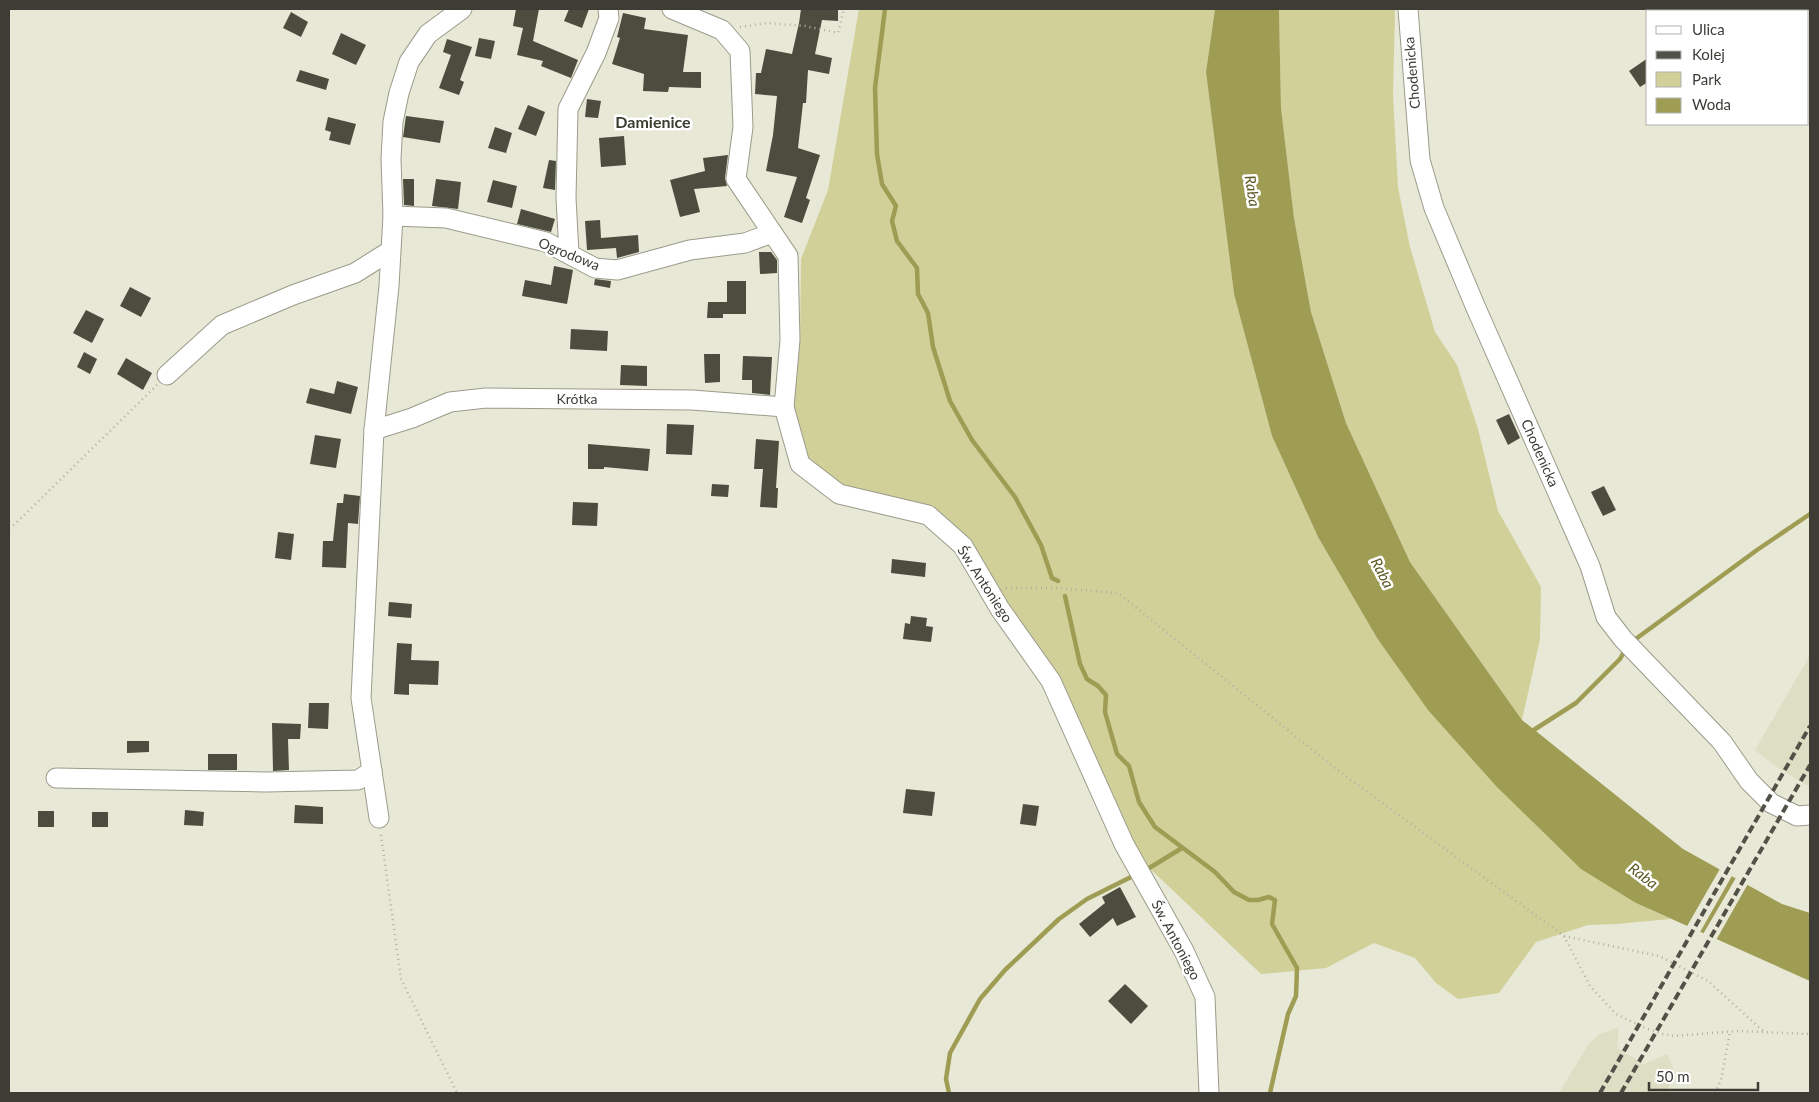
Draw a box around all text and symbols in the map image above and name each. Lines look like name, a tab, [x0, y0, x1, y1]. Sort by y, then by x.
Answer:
legend	[1646, 10, 1809, 125]
text: Ulica	[1692, 20, 1725, 38]
street label: Chodenicka	[1400, 36, 1423, 110]
text: Kolej	[1692, 45, 1725, 63]
text: Park	[1692, 70, 1722, 88]
text: Woda	[1692, 95, 1731, 113]
district label: Damienice	[615, 112, 691, 131]
water label: Raba	[1242, 174, 1264, 208]
street label: Ogrodowa	[536, 234, 602, 274]
street label: Krótka	[557, 390, 598, 407]
street label: Chodenicka	[1518, 416, 1563, 489]
street label: Św. Antoniego	[954, 542, 1017, 625]
water label: Raba	[1368, 554, 1398, 591]
water label: Raba	[1626, 858, 1662, 892]
street label: Św. Antoniego	[1148, 897, 1205, 983]
scale bar	[1649, 1060, 1758, 1092]
text: 50 m	[1656, 1067, 1690, 1085]

